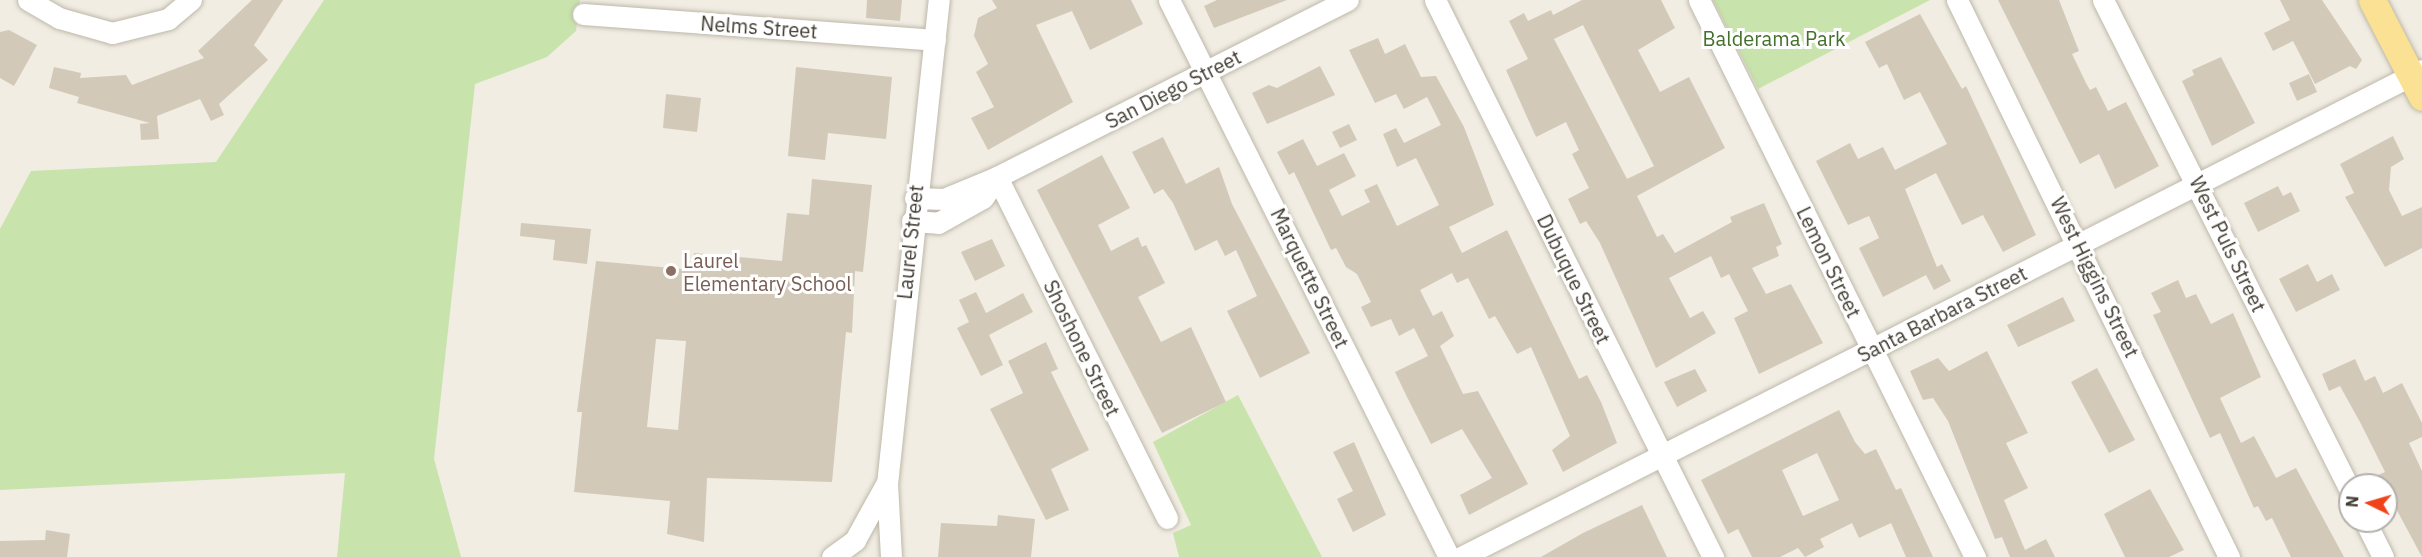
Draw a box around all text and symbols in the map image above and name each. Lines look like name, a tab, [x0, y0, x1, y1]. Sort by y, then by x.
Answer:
street label: Nelms Street	[700, 11, 818, 43]
park label: Balderama Park	[1702, 26, 1846, 50]
street label: San Diego Street	[1101, 44, 1245, 134]
street label: West Puls Street	[2185, 172, 2271, 316]
street label: Laurel Street	[892, 183, 928, 301]
street label: West Higgins Street	[2046, 193, 2144, 361]
street label: Lemon Street	[1792, 203, 1866, 321]
street label: Marquette Street	[1266, 204, 1354, 352]
street label: Dubuque Street	[1532, 210, 1616, 348]
place label: Laurel Elementary School	[683, 248, 852, 295]
street label: Santa Barbara Street	[1853, 261, 2031, 367]
marker: Laurel Elementary School	[664, 264, 678, 278]
street label: Shoshone Street	[1039, 276, 1125, 420]
north arrow	[2338, 473, 2398, 533]
text: N	[2342, 495, 2363, 508]

